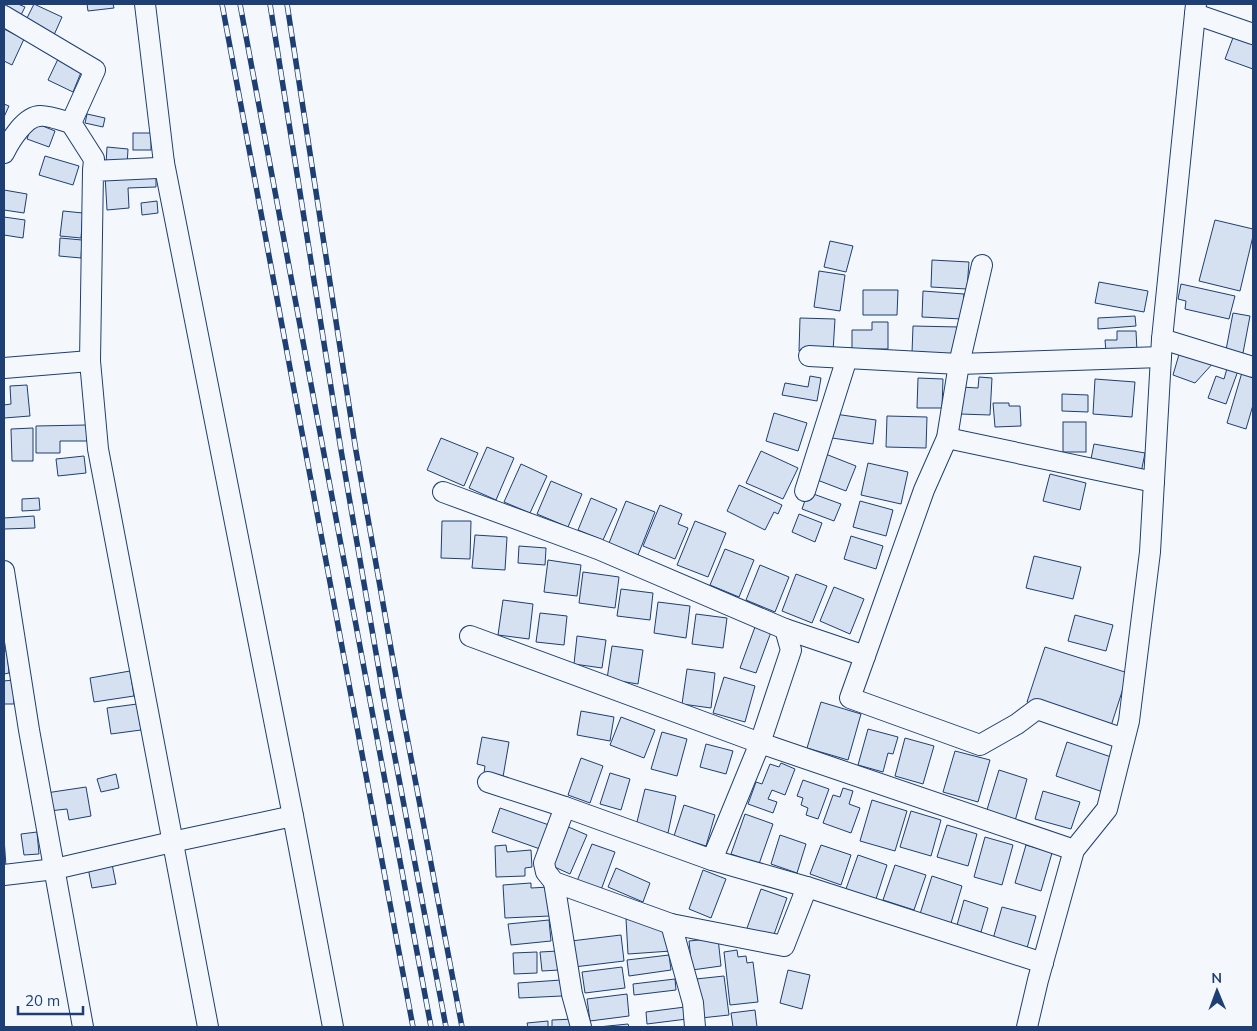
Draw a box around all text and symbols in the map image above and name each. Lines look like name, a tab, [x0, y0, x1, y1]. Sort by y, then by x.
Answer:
north arrow	[1192, 966, 1242, 1016]
text: N	[1211, 969, 1222, 987]
scale bar	[18, 984, 82, 1016]
text: 20 m	[25, 991, 60, 1010]

